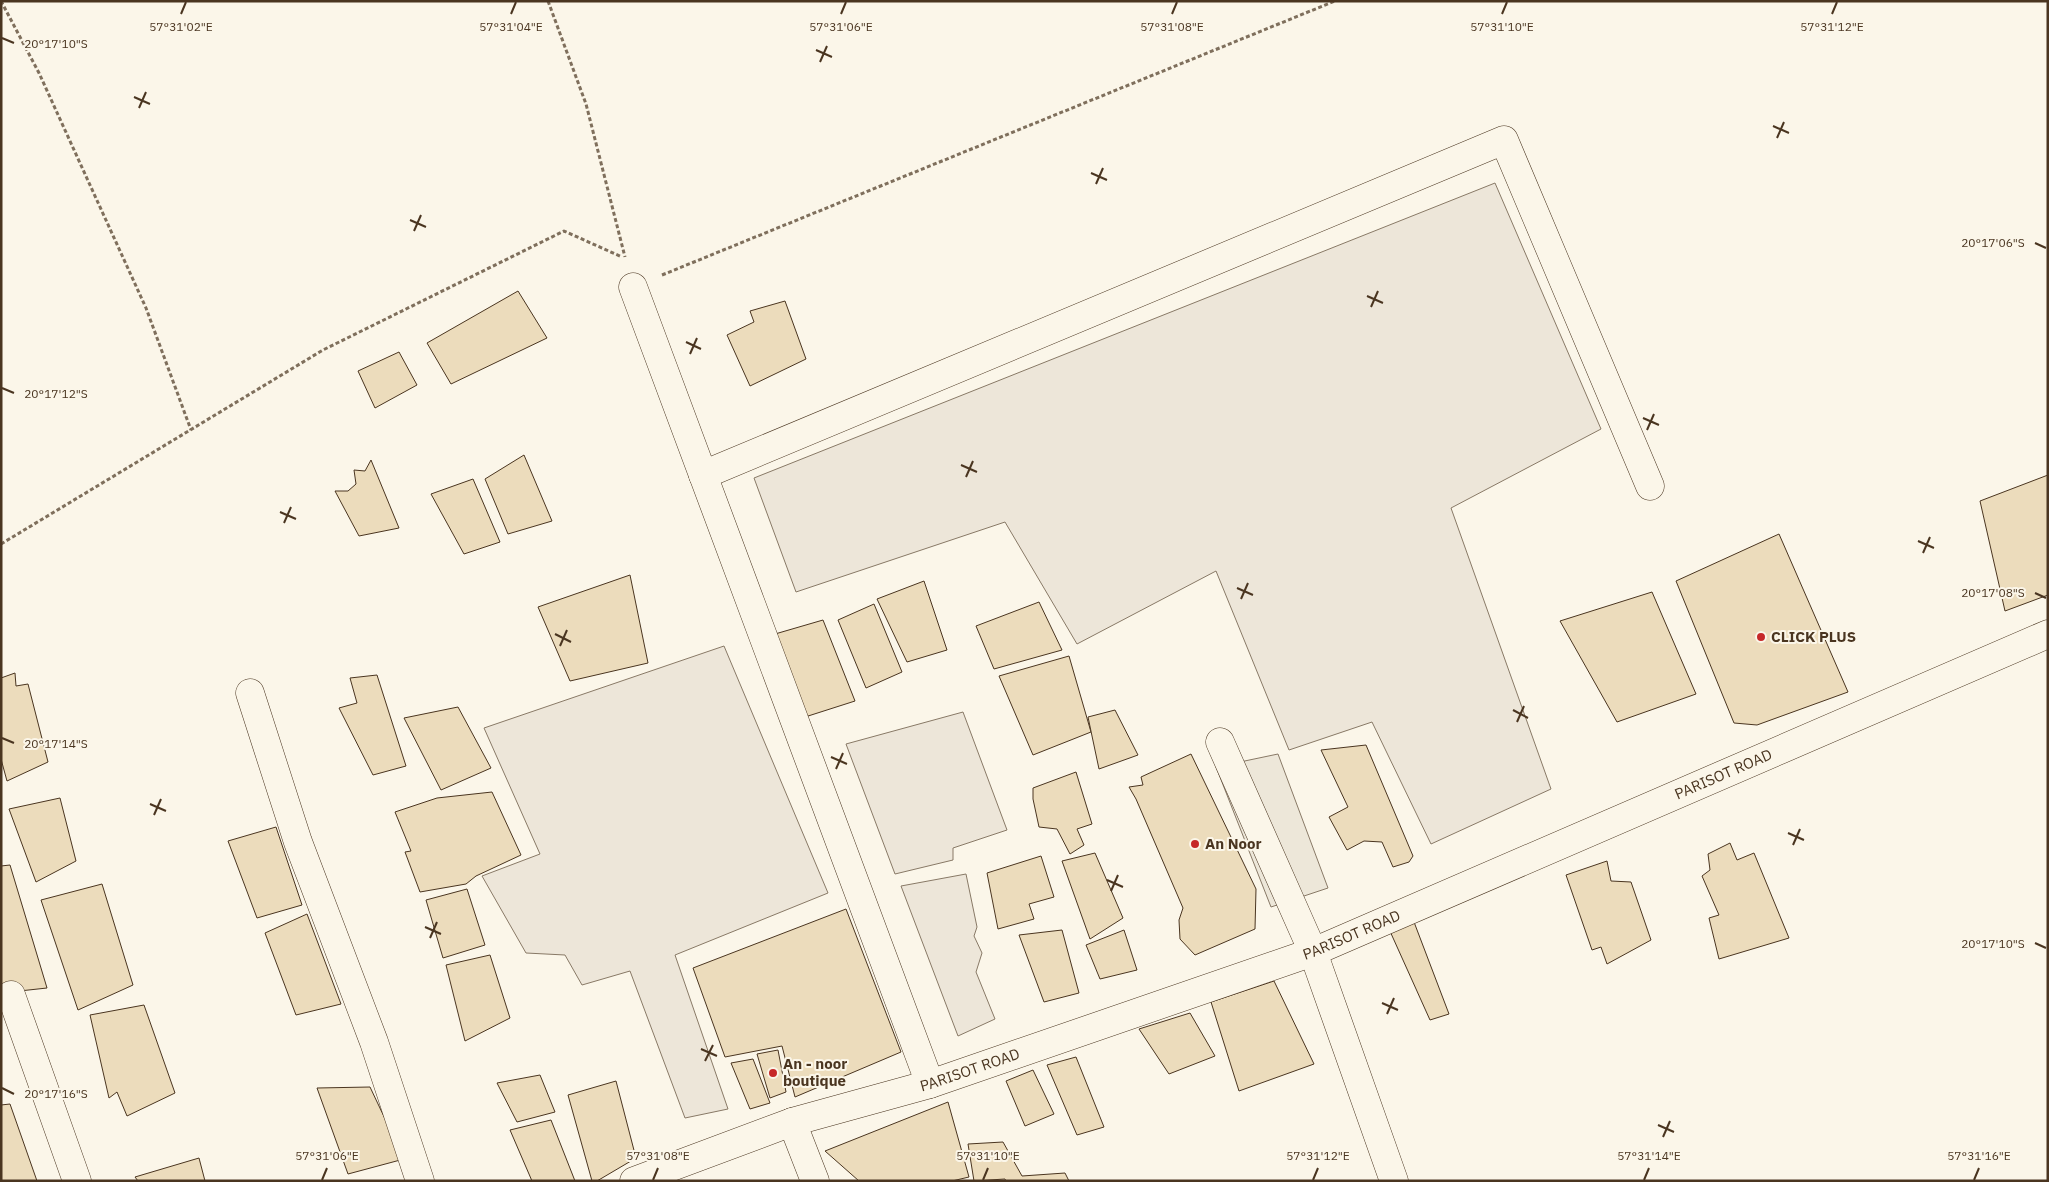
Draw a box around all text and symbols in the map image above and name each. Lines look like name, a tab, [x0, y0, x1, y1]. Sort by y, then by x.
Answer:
text: 57°31'02"E	[149, 19, 213, 34]
text: 57°31'04"E	[479, 19, 543, 34]
text: 57°31'06"E	[809, 19, 873, 34]
text: 57°31'08"E	[1140, 19, 1204, 34]
text: 57°31'10"E	[1470, 19, 1534, 34]
text: 57°31'12"E	[1800, 19, 1864, 34]
text: 20°17'10"S	[24, 36, 88, 51]
text: 20°17'06"S	[1961, 235, 2025, 250]
text: 20°17'12"S	[24, 386, 88, 401]
text: 20°17'08"S	[1961, 585, 2025, 600]
place label: CLICK PLUS	[1771, 627, 1856, 646]
marker: CLICK PLUS	[1755, 631, 1767, 643]
text: 20°17'14"S	[24, 736, 88, 751]
street label: PARISOT ROAD	[1671, 745, 1775, 803]
place label: An Noor	[1205, 834, 1262, 853]
marker: An Noor	[1189, 838, 1201, 850]
street label: PARISOT ROAD	[1300, 905, 1403, 964]
text: 20°17'10"S	[1961, 936, 2025, 951]
street label: PARISOT ROAD	[918, 1044, 1022, 1095]
place label: An - noor boutique	[783, 1054, 847, 1090]
marker: An - noor boutique	[767, 1067, 779, 1079]
text: 20°17'16"S	[24, 1086, 88, 1101]
text: 57°31'06"E	[295, 1148, 359, 1163]
text: 57°31'08"E	[626, 1148, 690, 1163]
text: 57°31'10"E	[956, 1148, 1020, 1163]
text: 57°31'12"E	[1286, 1148, 1350, 1163]
text: 57°31'14"E	[1617, 1148, 1681, 1163]
text: 57°31'16"E	[1947, 1148, 2011, 1163]

